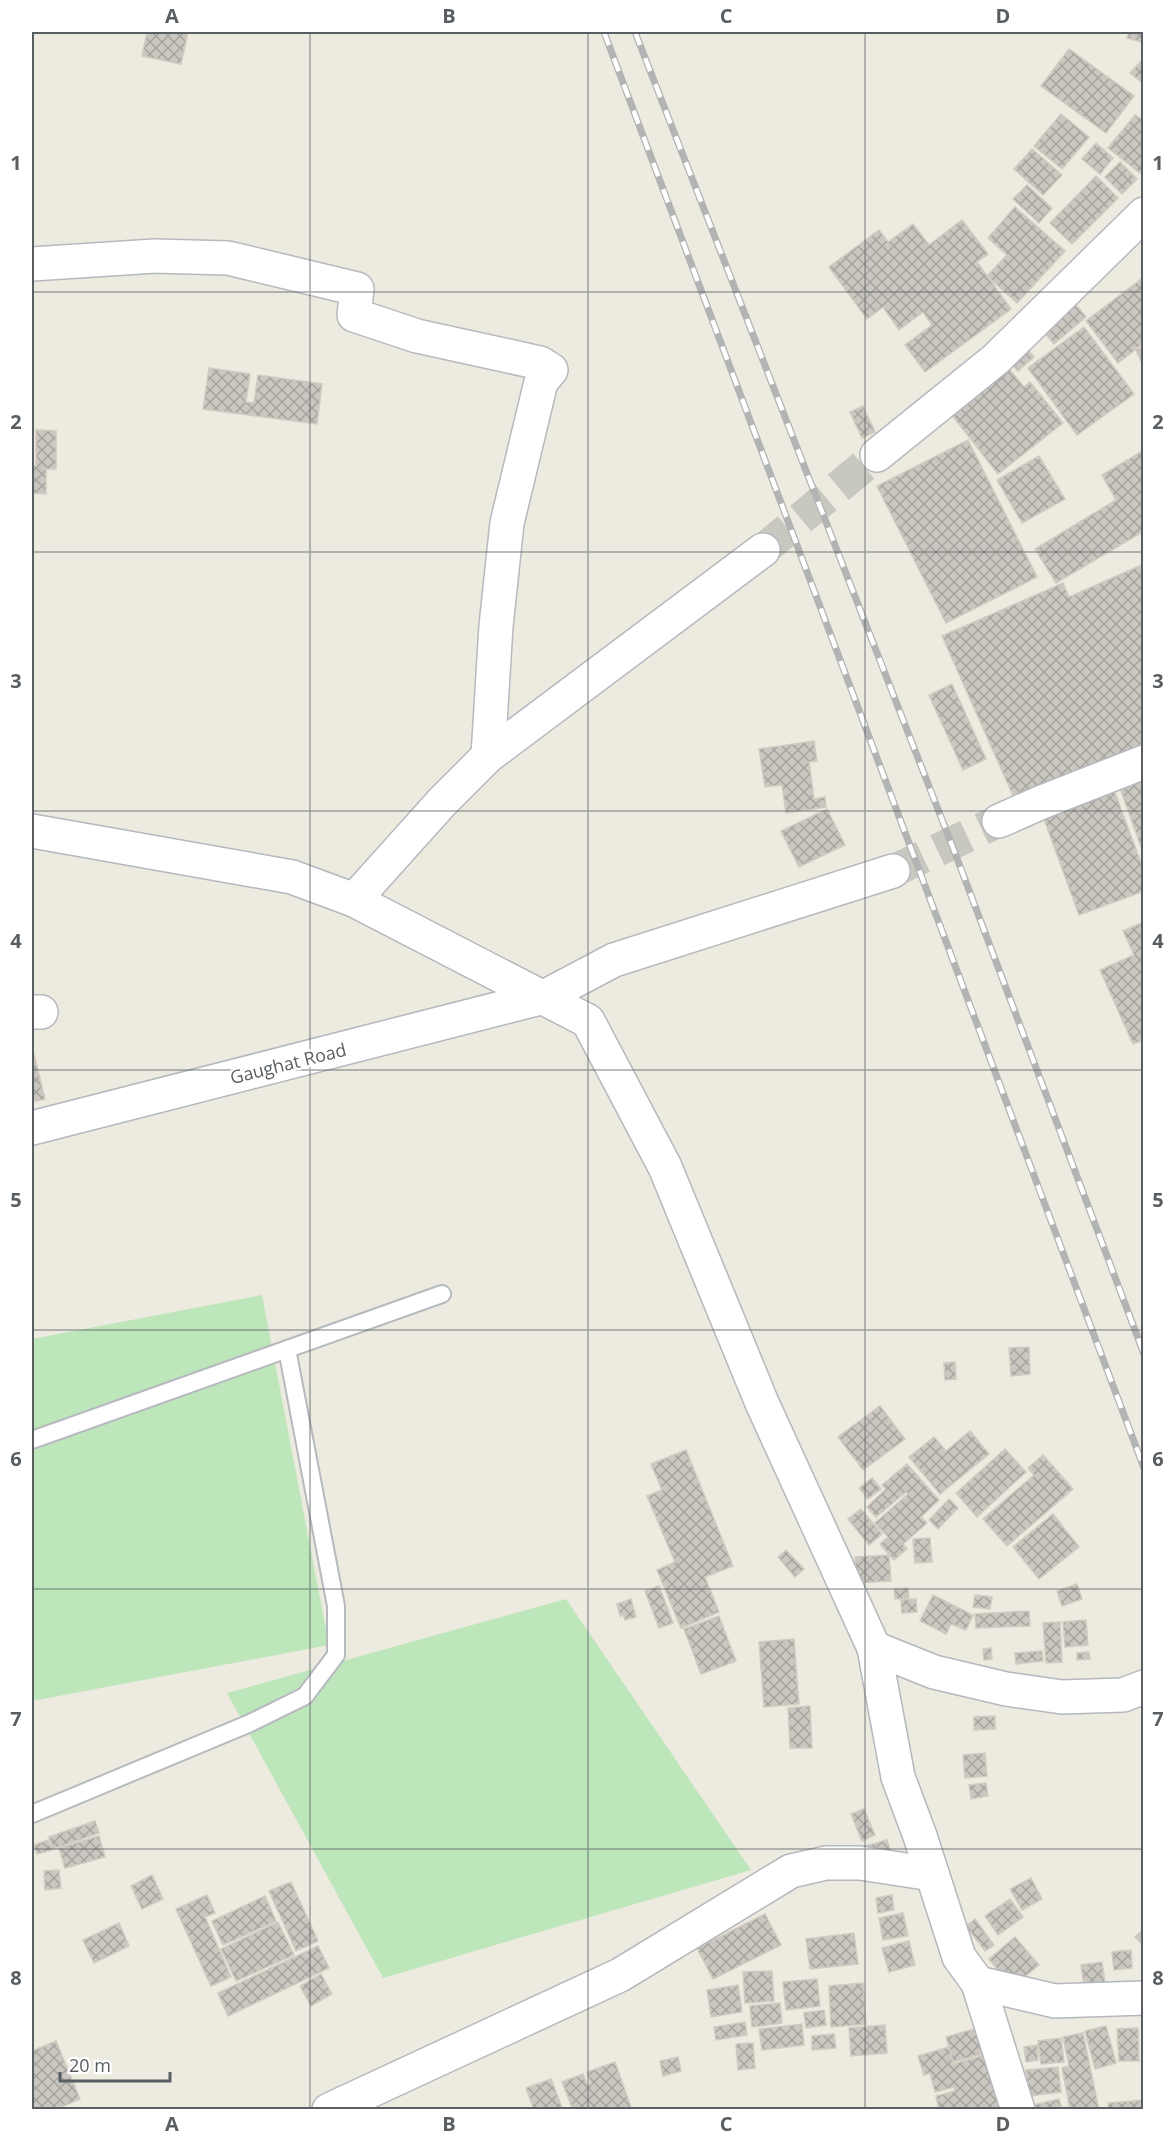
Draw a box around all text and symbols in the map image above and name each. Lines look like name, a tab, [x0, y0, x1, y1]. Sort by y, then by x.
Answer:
text: A	[165, 2, 179, 29]
text: B	[442, 2, 456, 29]
text: C	[720, 2, 733, 29]
text: D	[996, 2, 1010, 29]
text: 1	[10, 149, 22, 176]
text: 1	[1152, 149, 1164, 176]
text: 2	[10, 408, 22, 435]
text: 2	[1152, 408, 1164, 435]
text: 3	[10, 667, 22, 694]
text: 3	[1152, 667, 1164, 694]
text: 4	[10, 927, 22, 954]
text: 4	[1152, 927, 1164, 954]
street label: Gaughat Road	[227, 1037, 349, 1089]
text: 5	[10, 1186, 22, 1213]
text: 5	[1152, 1186, 1164, 1213]
text: 6	[10, 1445, 22, 1472]
text: 6	[1152, 1445, 1164, 1472]
text: 7	[10, 1705, 22, 1732]
text: 7	[1152, 1705, 1164, 1732]
text: 8	[10, 1964, 22, 1991]
text: 8	[1152, 1964, 1164, 1991]
scale bar	[60, 2045, 170, 2083]
text: 20 m	[69, 2053, 111, 2077]
text: A	[165, 2110, 179, 2137]
text: B	[442, 2110, 456, 2137]
text: C	[720, 2110, 733, 2137]
text: D	[996, 2110, 1010, 2137]

